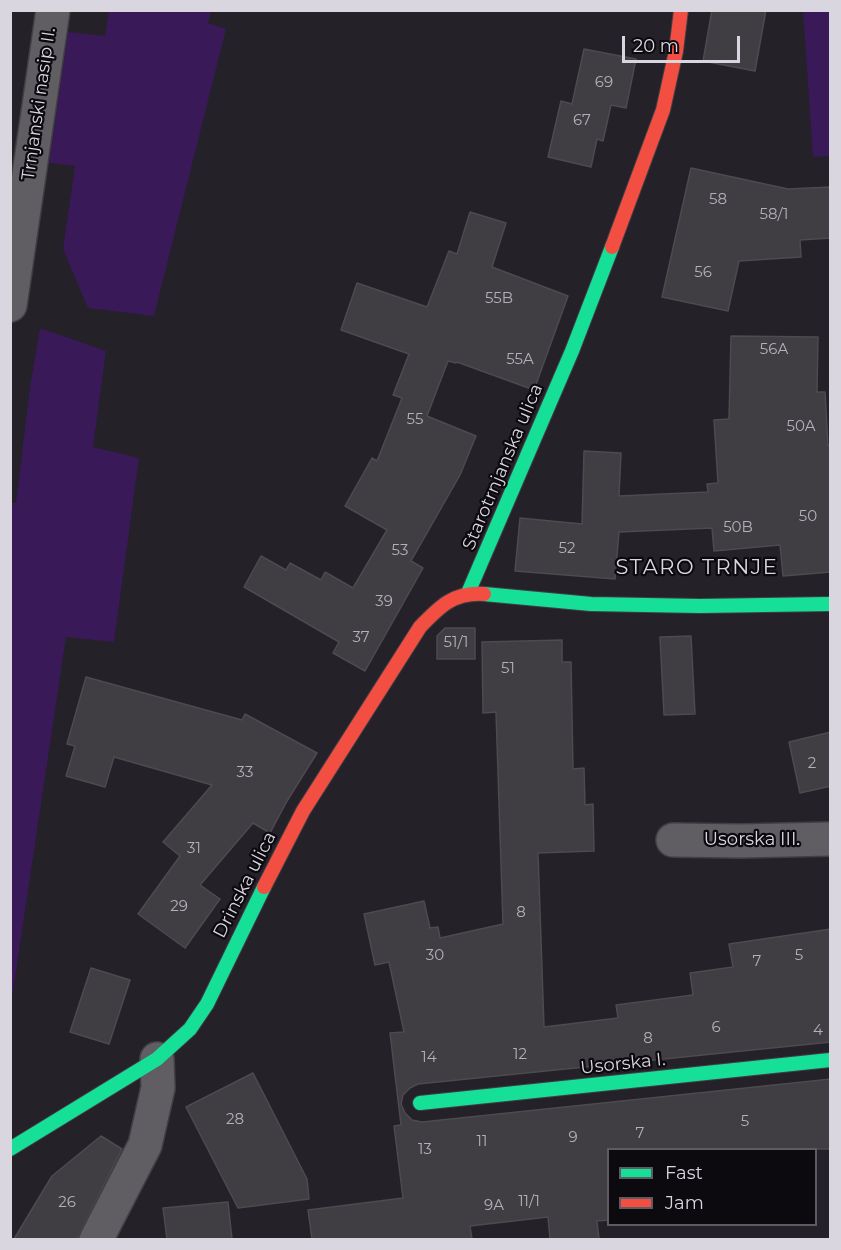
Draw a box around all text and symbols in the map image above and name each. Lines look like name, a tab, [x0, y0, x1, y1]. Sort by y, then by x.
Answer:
scale bar	[625, 24, 744, 62]
street label: Trnjanski nasip II.	[18, 26, 60, 182]
text: 20 m	[633, 35, 679, 57]
house number: 69	[595, 74, 613, 92]
house number: 67	[573, 112, 591, 130]
house number: 58	[709, 191, 727, 209]
house number: 58/1	[760, 206, 788, 224]
house number: 56	[694, 264, 712, 282]
house number: 55B	[485, 290, 513, 308]
house number: 56A	[760, 341, 788, 359]
house number: 55A	[506, 351, 534, 369]
street label: Starotrnjanska ulica	[458, 381, 548, 553]
house number: 55	[407, 411, 423, 429]
house number: 50A	[786, 418, 816, 436]
house number: 50	[799, 508, 817, 526]
house number: 50B	[723, 519, 753, 537]
house number: 52	[559, 540, 575, 558]
house number: 53	[392, 542, 408, 560]
district label: STARO TRNJE	[616, 555, 778, 581]
house number: 39	[375, 593, 393, 611]
house number: 37	[352, 629, 370, 647]
house number: 51/1	[444, 634, 468, 652]
house number: 51	[501, 660, 515, 678]
house number: 2	[808, 755, 816, 773]
house number: 33	[237, 764, 253, 782]
street label: Drinska ulica	[209, 828, 281, 942]
street label: Usorska III.	[704, 829, 800, 851]
house number: 31	[187, 840, 201, 858]
house number: 29	[170, 898, 188, 916]
house number: 8	[516, 904, 526, 922]
house number: 30	[426, 947, 444, 965]
house number: 5	[795, 947, 803, 965]
house number: 7	[753, 953, 761, 971]
house number: 6	[711, 1019, 721, 1037]
house number: 4	[813, 1022, 823, 1040]
house number: 8	[643, 1030, 653, 1048]
house number: 12	[513, 1046, 527, 1064]
house number: 14	[421, 1049, 437, 1067]
street label: Usorska I.	[579, 1049, 667, 1079]
house number: 28	[226, 1111, 244, 1129]
house number: 5	[741, 1113, 749, 1131]
house number: 7	[636, 1125, 644, 1143]
house number: 9	[568, 1129, 578, 1147]
house number: 11	[477, 1133, 487, 1151]
house number: 13	[418, 1141, 432, 1159]
legend	[607, 1148, 817, 1226]
text: Fast	[665, 1162, 703, 1184]
text: Jam	[665, 1192, 704, 1214]
house number: 11/1	[518, 1193, 540, 1211]
house number: 26	[58, 1194, 76, 1212]
house number: 9A	[484, 1197, 504, 1215]

